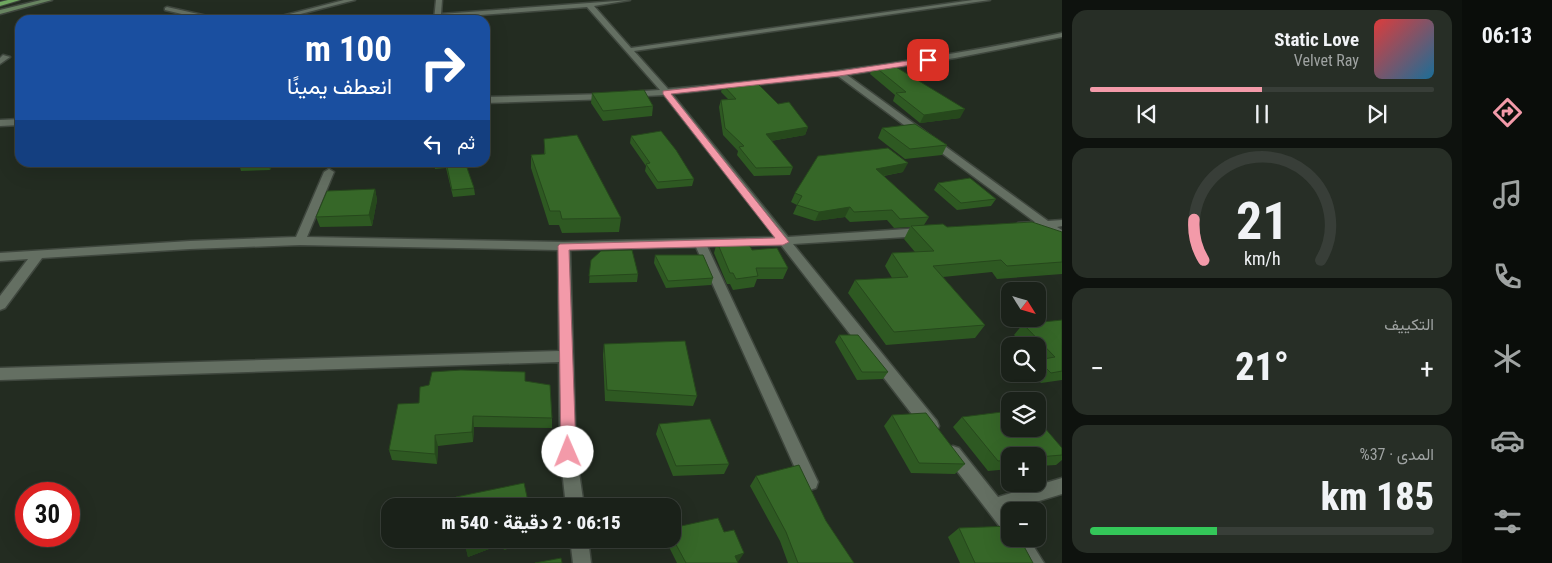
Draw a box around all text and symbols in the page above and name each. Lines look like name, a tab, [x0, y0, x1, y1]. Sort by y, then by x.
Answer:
text: 06:13	[1482, 23, 1532, 48]
text: Static Love	[1274, 28, 1359, 51]
text: 100 m	[305, 29, 392, 70]
icon: right	[410, 35, 475, 100]
pin	[907, 39, 949, 81]
icon: arrive	[914, 46, 942, 74]
text: Velvet Ray	[1294, 51, 1359, 70]
text: انعطف يمينًا	[287, 74, 392, 99]
icon: directions	[1490, 95, 1525, 130]
icon: previous	[1133, 100, 1161, 128]
icon: pause	[1248, 100, 1276, 128]
icon: next	[1363, 100, 1391, 128]
icon: left	[419, 130, 447, 158]
text: ثم	[457, 131, 475, 154]
icon: music	[1490, 177, 1525, 212]
text: 21	[1236, 191, 1288, 252]
text: km/h	[1244, 248, 1280, 269]
icon: phone	[1490, 259, 1525, 294]
north arrow	[1001, 282, 1046, 328]
map controls	[1001, 282, 1046, 547]
text: التكييف	[1384, 315, 1434, 334]
button: search	[1001, 337, 1046, 382]
icon: climate	[1490, 341, 1525, 376]
text: 21°	[1235, 345, 1289, 389]
text: −	[1090, 352, 1104, 385]
text: +	[1420, 352, 1434, 385]
button: layers	[1001, 392, 1046, 437]
icon: car	[1490, 423, 1525, 458]
position arrow	[541, 425, 593, 477]
text: المدى · 37%	[1360, 445, 1434, 464]
button: +	[1001, 447, 1046, 492]
text: 185 km	[1321, 475, 1434, 519]
speed limit sign: 30	[15, 482, 80, 547]
button: −	[1001, 502, 1046, 547]
icon: filters	[1490, 504, 1525, 539]
text: 06:15 · 2 دقيقة · 540 m	[441, 511, 621, 534]

